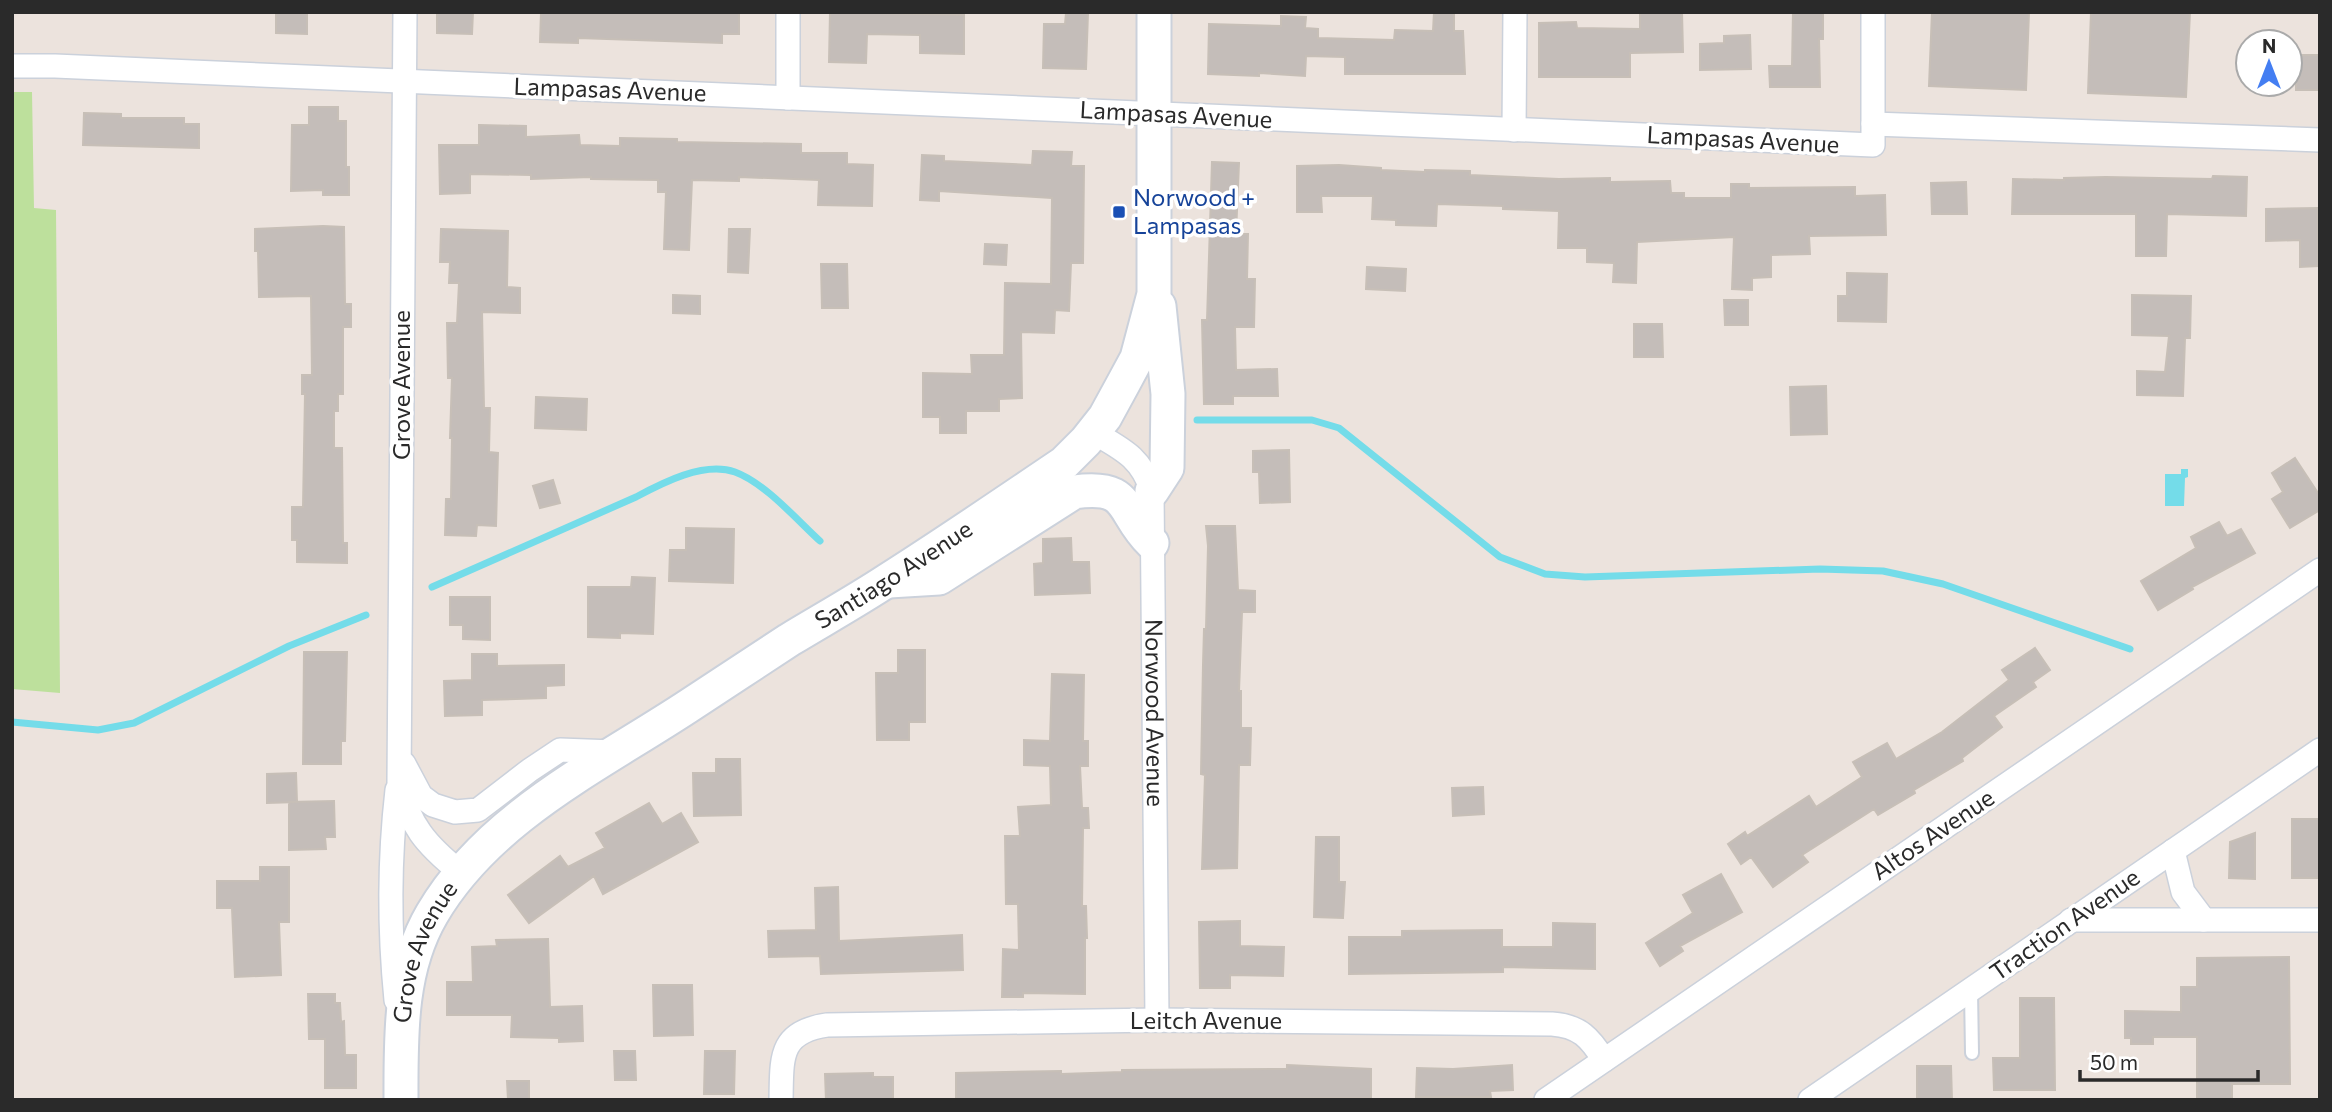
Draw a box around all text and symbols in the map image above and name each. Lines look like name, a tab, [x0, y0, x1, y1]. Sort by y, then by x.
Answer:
north arrow	[2234, 28, 2304, 98]
text: N	[2262, 34, 2276, 57]
street label: Lampasas Avenue	[513, 71, 707, 106]
street label: Lampasas Avenue	[1079, 94, 1273, 133]
street label: Lampasas Avenue	[1646, 119, 1840, 158]
place label: Norwood + Lampasas	[1133, 182, 1255, 239]
marker: Norwood + Lampasas	[1111, 204, 1127, 220]
street label: Grove Avenue	[386, 310, 415, 460]
street label: Santiago Avenue	[809, 513, 977, 634]
street label: Norwood Avenue	[1140, 619, 1171, 807]
street label: Altos Avenue	[1865, 782, 1999, 885]
street label: Traction Avenue	[1984, 861, 2144, 986]
street label: Grove Avenue	[386, 875, 463, 1024]
street label: Leitch Avenue	[1130, 1005, 1282, 1034]
scale bar	[2080, 1038, 2258, 1082]
text: 50 m	[2090, 1049, 2138, 1074]

